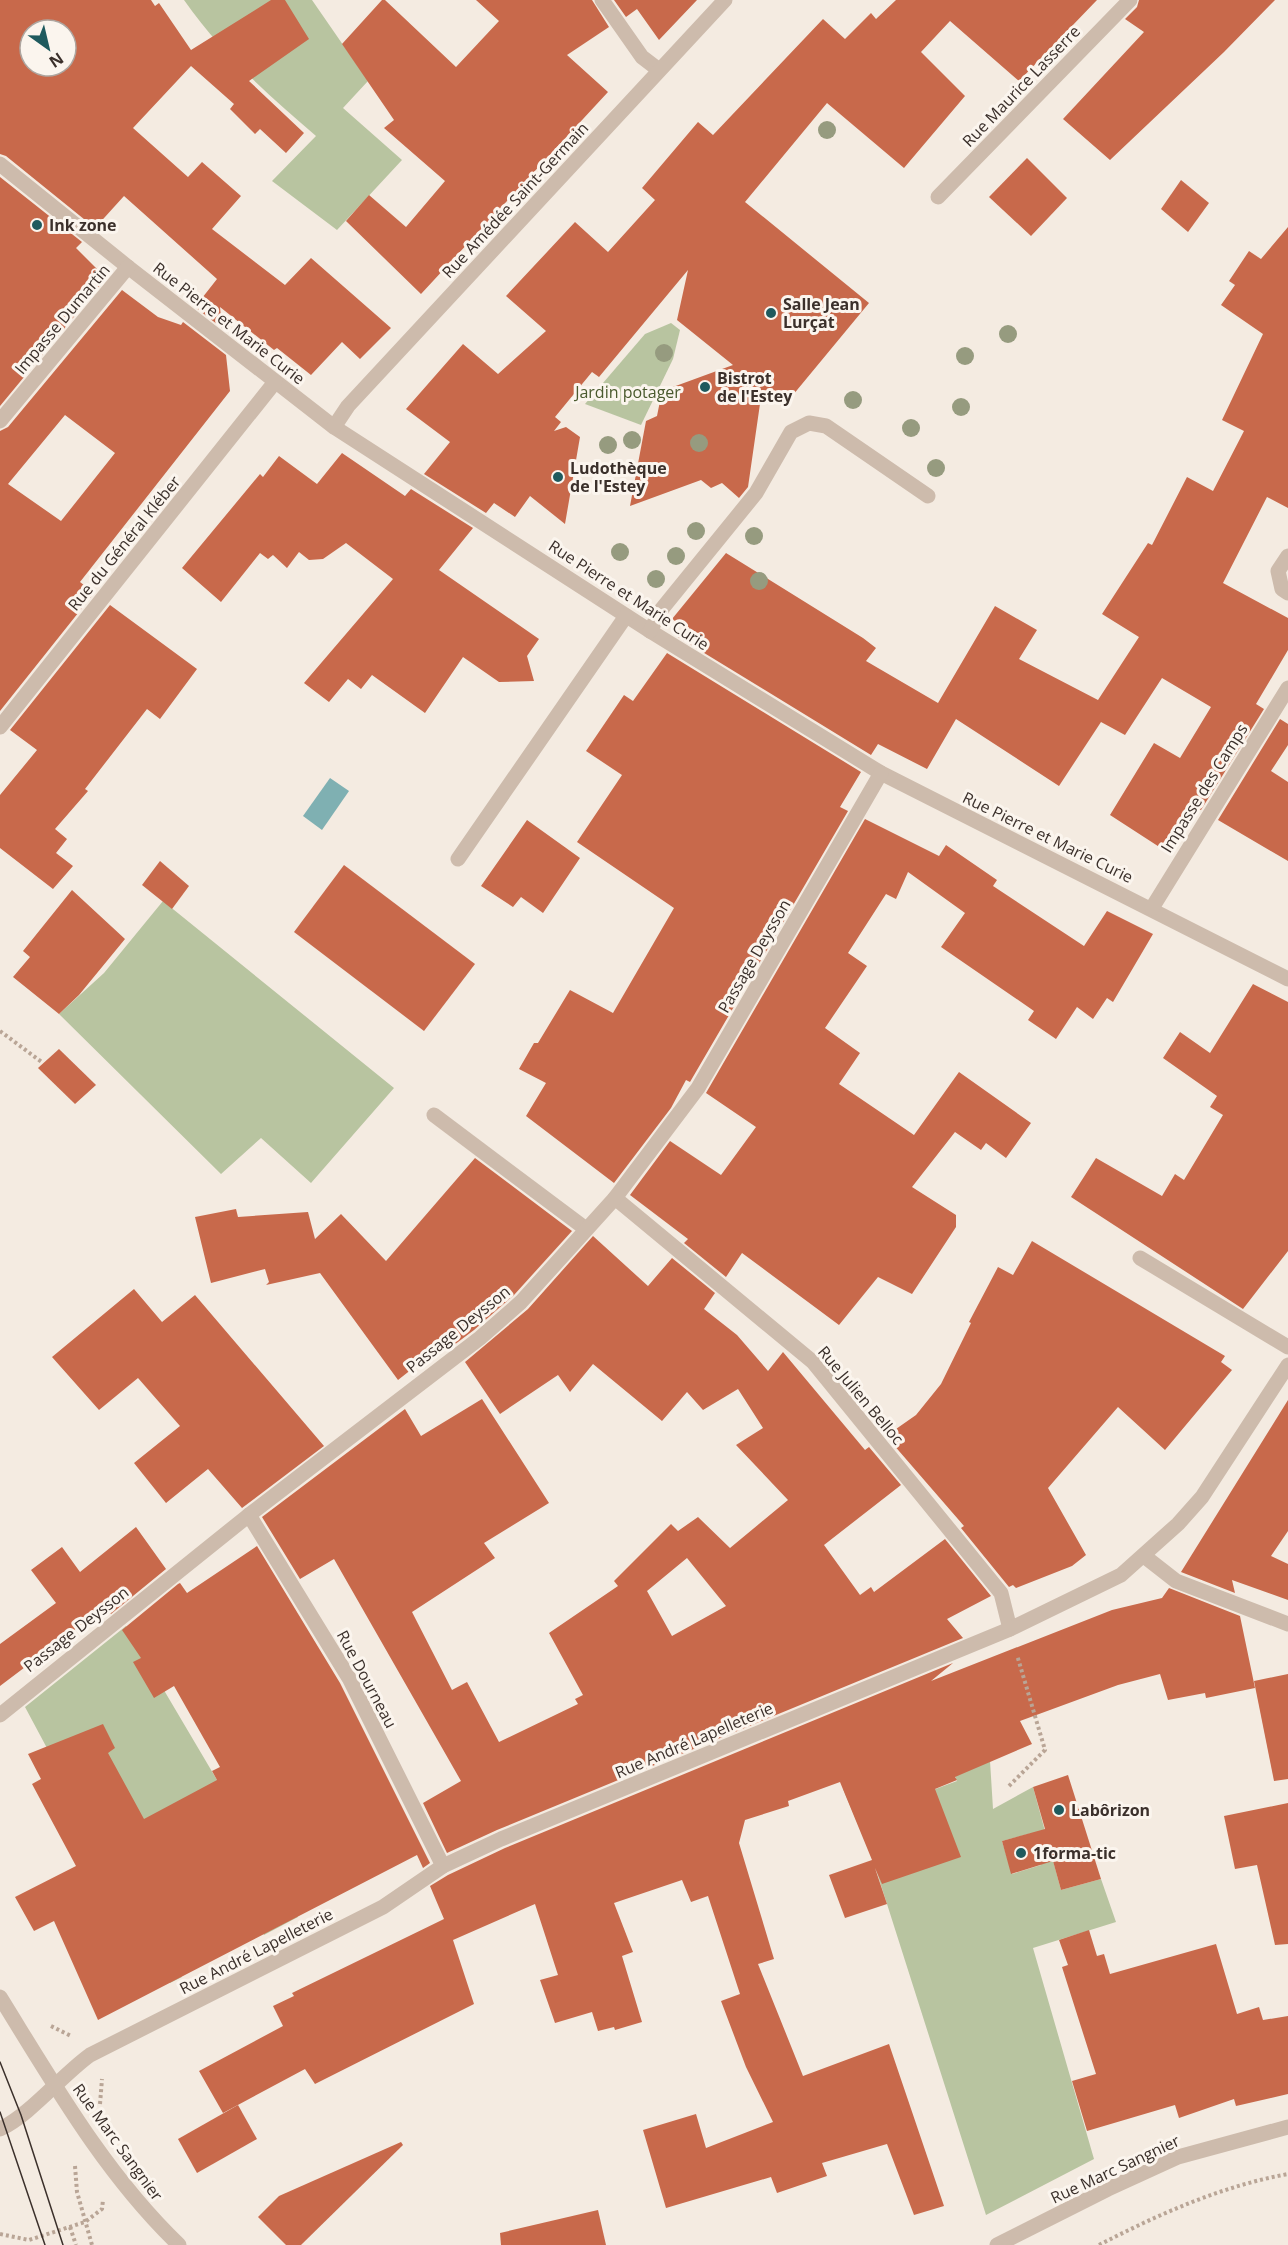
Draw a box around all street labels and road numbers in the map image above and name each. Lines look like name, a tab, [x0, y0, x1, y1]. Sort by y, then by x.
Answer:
street label: Rue Maurice Lasserre	[957, 20, 1085, 151]
street label: Rue Amédée Saint-Germain	[437, 117, 593, 283]
street label: Rue Pierre et Marie Curie	[149, 257, 309, 389]
street label: Impasse Dumartin	[9, 259, 115, 379]
street label: Rue du Général Kléber	[63, 471, 186, 615]
street label: Rue Pierre et Marie Curie	[545, 535, 713, 655]
street label: Impasse des Camps	[1155, 719, 1253, 857]
street label: Rue Pierre et Marie Curie	[959, 786, 1137, 888]
street label: Passage Deysson	[713, 895, 795, 1017]
street label: Passage Deysson	[401, 1280, 515, 1378]
street label: Rue Julien Belloc	[813, 1341, 909, 1449]
street label: Passage Deysson	[19, 1581, 133, 1677]
street label: Rue Dourneau	[332, 1626, 402, 1732]
street label: Rue André Lapelleterie	[612, 1697, 776, 1783]
street label: Rue André Lapelleterie	[175, 1903, 337, 1999]
street label: Rue Marc Sangnier	[68, 2079, 168, 2205]
street label: Rue Marc Sangnier	[1047, 2129, 1184, 2209]

